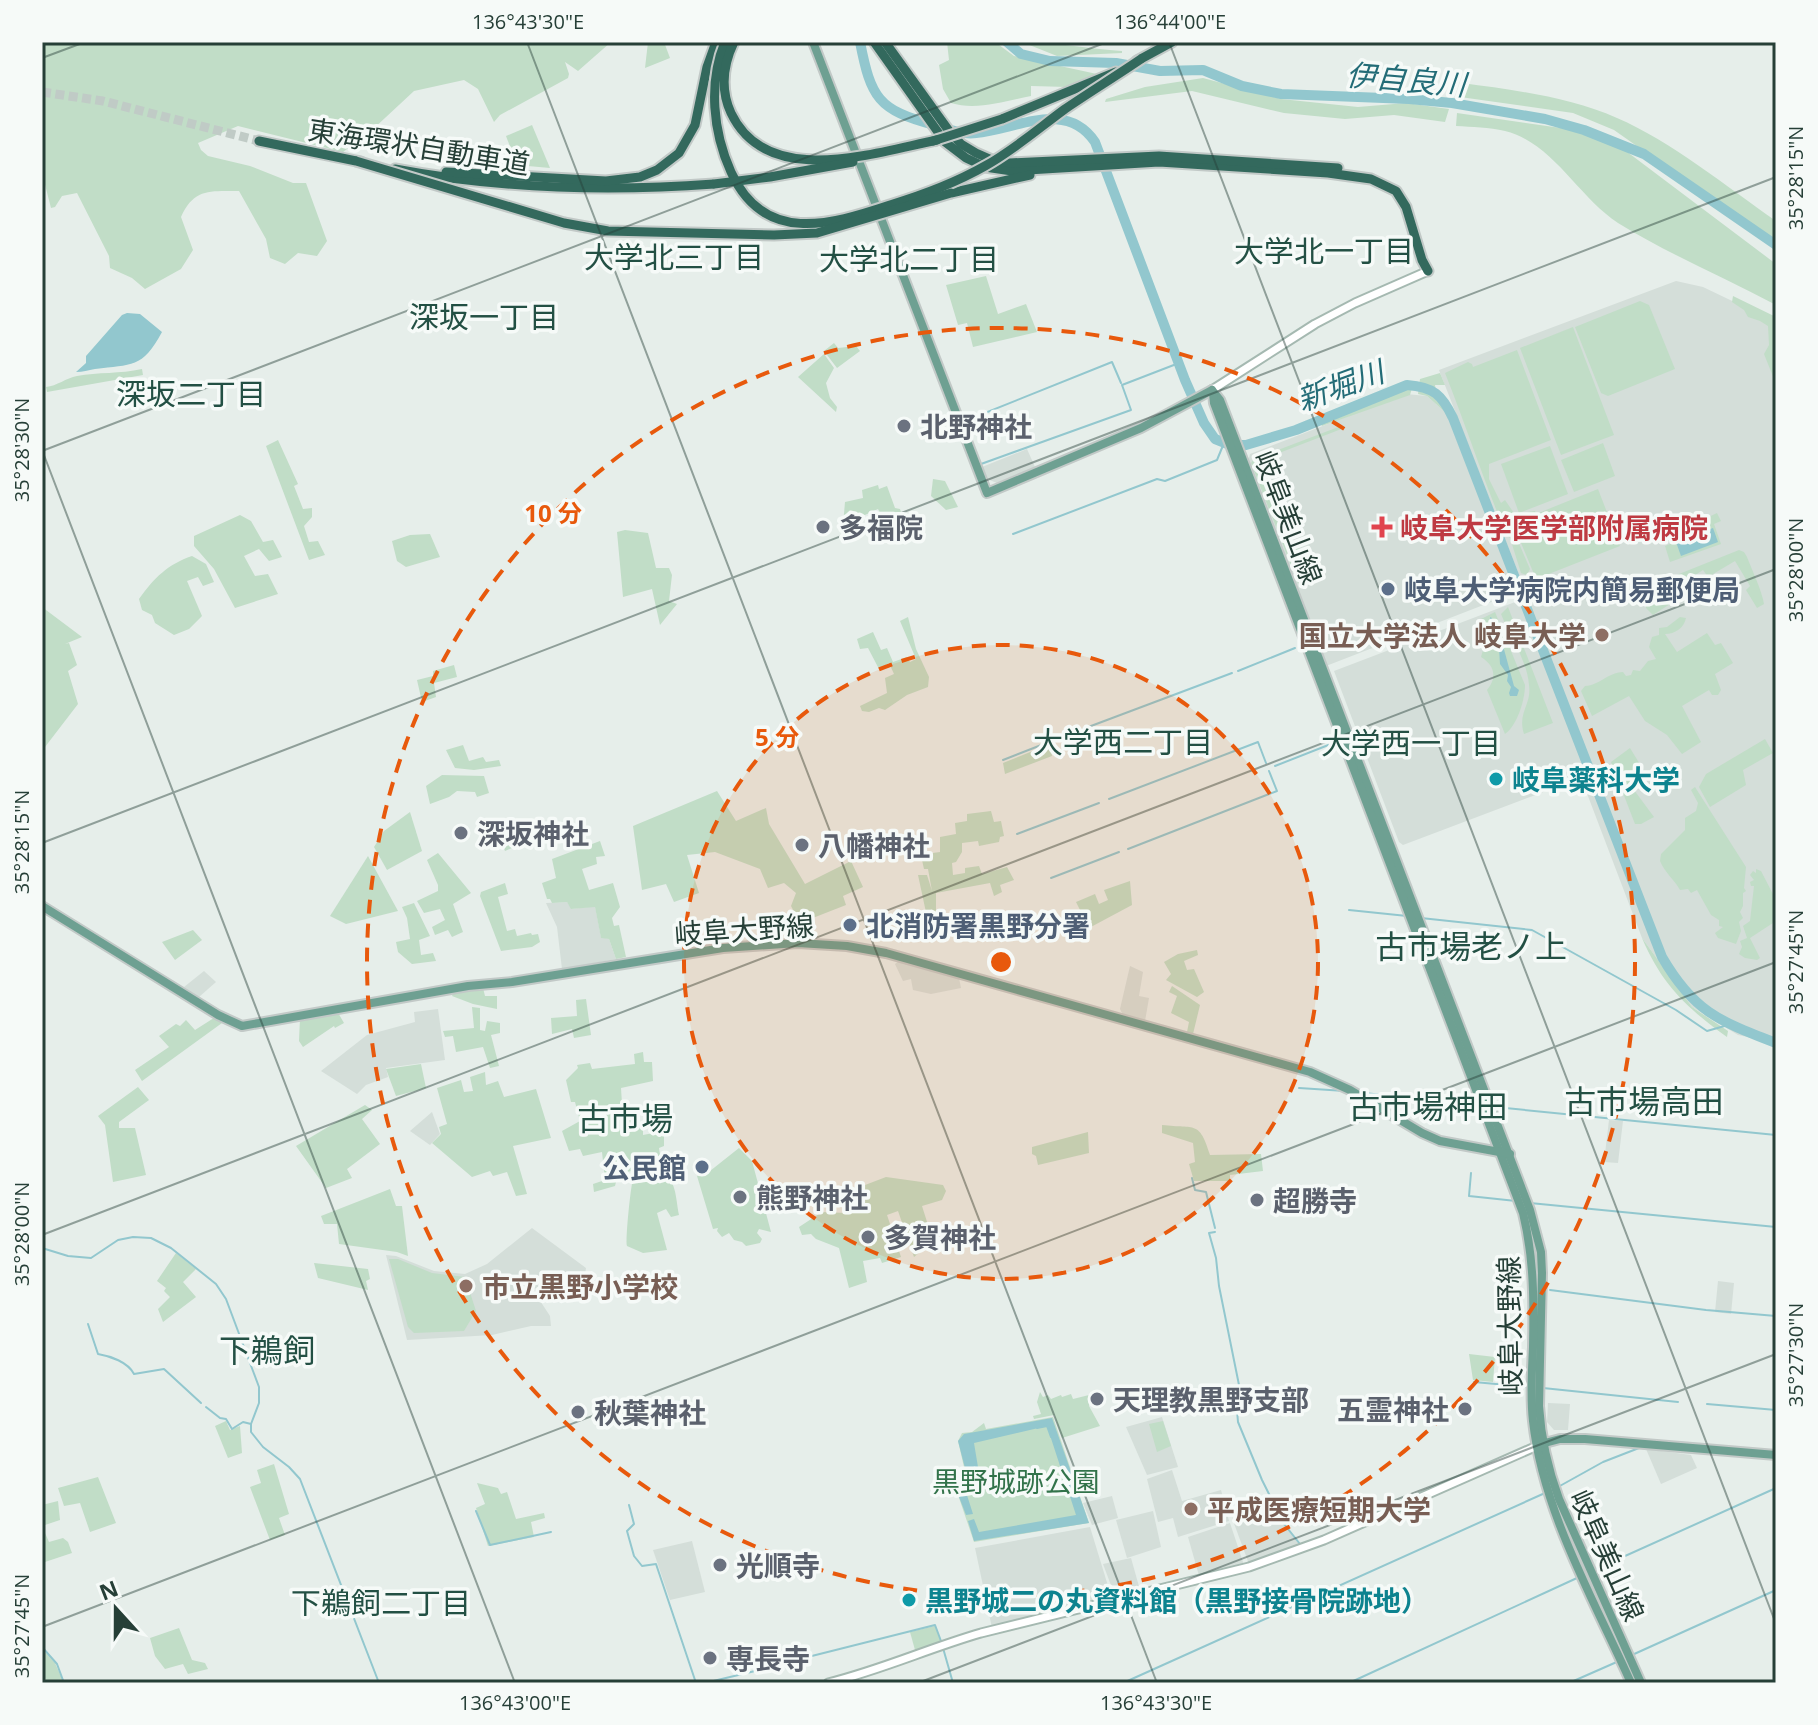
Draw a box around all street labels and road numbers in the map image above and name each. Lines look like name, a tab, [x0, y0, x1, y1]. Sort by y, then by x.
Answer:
street label: 東海環状自動車道	[305, 110, 533, 182]
street label: 岐阜美山線	[1246, 445, 1332, 589]
street label: 岐阜大野線	[673, 905, 815, 953]
street label: 岐阜大野線	[1489, 1256, 1529, 1396]
street label: 岐阜美山線	[1562, 1483, 1654, 1627]

